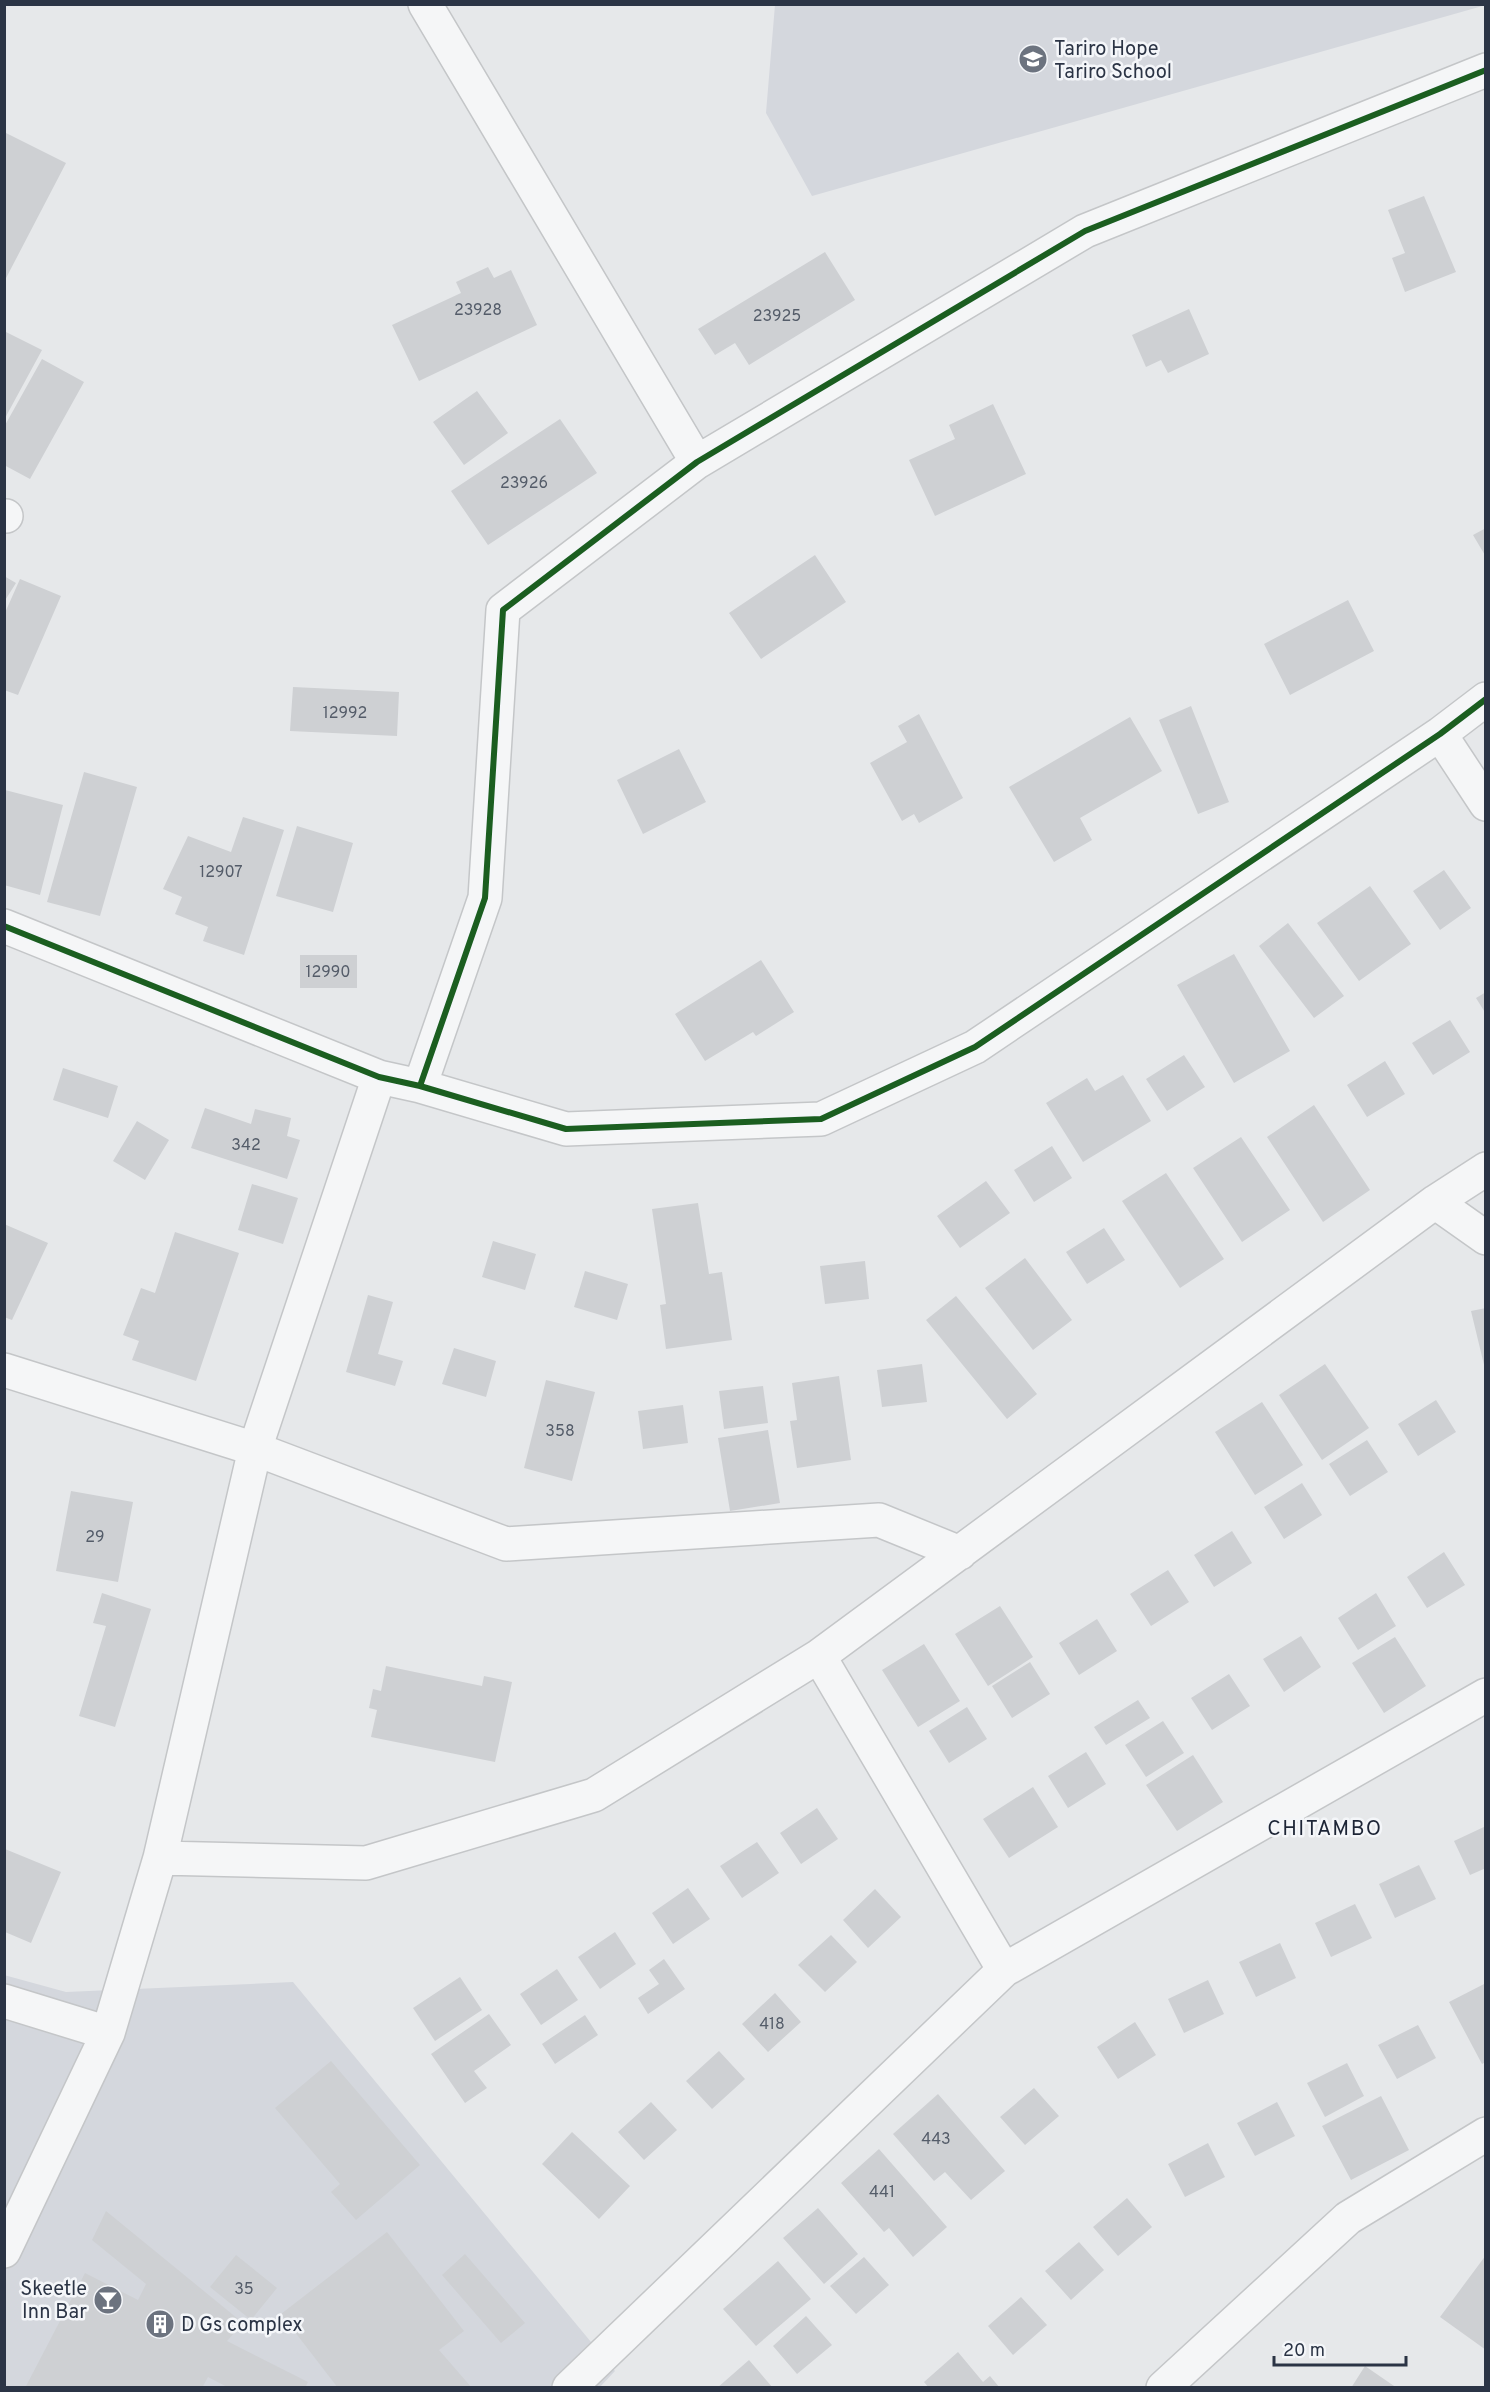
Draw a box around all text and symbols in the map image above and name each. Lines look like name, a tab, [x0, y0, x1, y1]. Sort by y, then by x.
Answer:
place label: Tariro Hope Tariro School	[1054, 37, 1172, 86]
school or university icon: Tariro Hope Tariro School	[1017, 43, 1049, 75]
house number: 23928	[454, 301, 502, 321]
house number: 23925	[753, 307, 801, 327]
house number: 23926	[500, 474, 548, 494]
house number: 12992	[323, 704, 367, 724]
house number: 12907	[199, 863, 243, 883]
house number: 12990	[305, 963, 351, 983]
house number: 342	[231, 1136, 261, 1156]
house number: 358	[545, 1422, 575, 1442]
house number: 29	[85, 1528, 105, 1548]
district label: CHITAMBO	[1267, 1816, 1383, 1843]
house number: 418	[759, 2015, 785, 2035]
house number: 443	[921, 2130, 951, 2150]
house number: 441	[869, 2183, 895, 2203]
place label: Skeetle Inn Bar	[20, 2277, 87, 2326]
house number: 35	[234, 2280, 254, 2300]
bar icon: Skeetle Inn Bar	[92, 2284, 124, 2316]
building icon: D Gs complex	[144, 2308, 176, 2340]
place label: D Gs complex	[181, 2313, 302, 2339]
scale bar	[1274, 2329, 1406, 2367]
text: 20 m	[1283, 2340, 1325, 2363]

